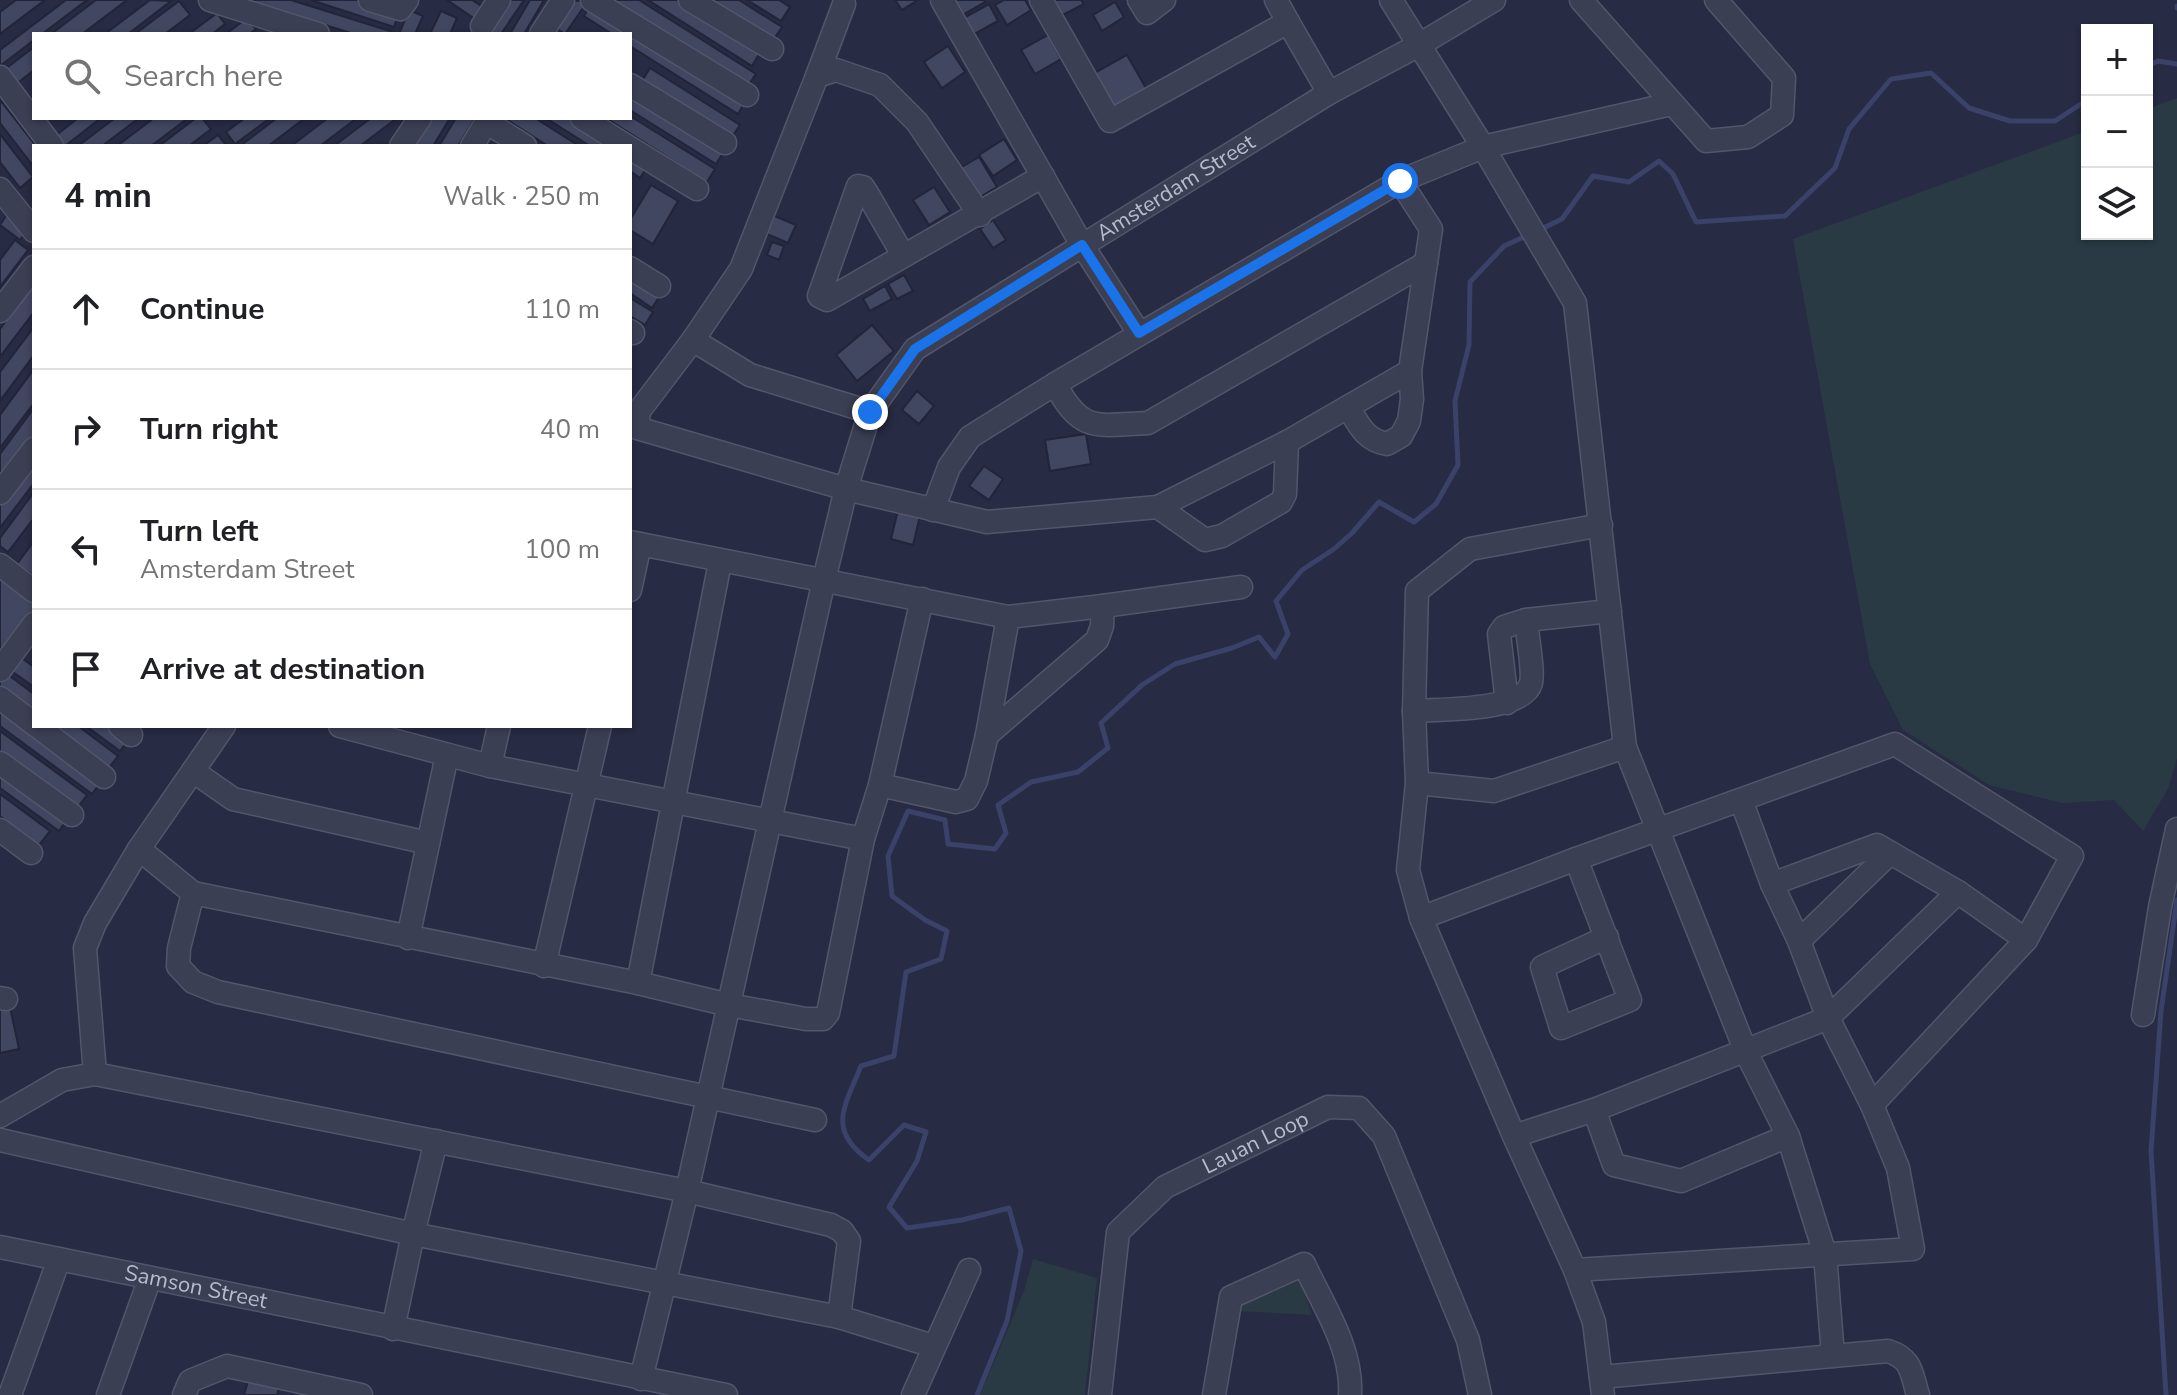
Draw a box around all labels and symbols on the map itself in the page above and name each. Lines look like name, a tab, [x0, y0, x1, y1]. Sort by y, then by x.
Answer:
street label: Amsterdam Street	[1091, 127, 1261, 248]
route start	[1382, 163, 1418, 199]
route end	[852, 394, 888, 430]
street label: Lauan Loop	[1197, 1104, 1314, 1181]
street label: Samson Street	[122, 1258, 270, 1316]

